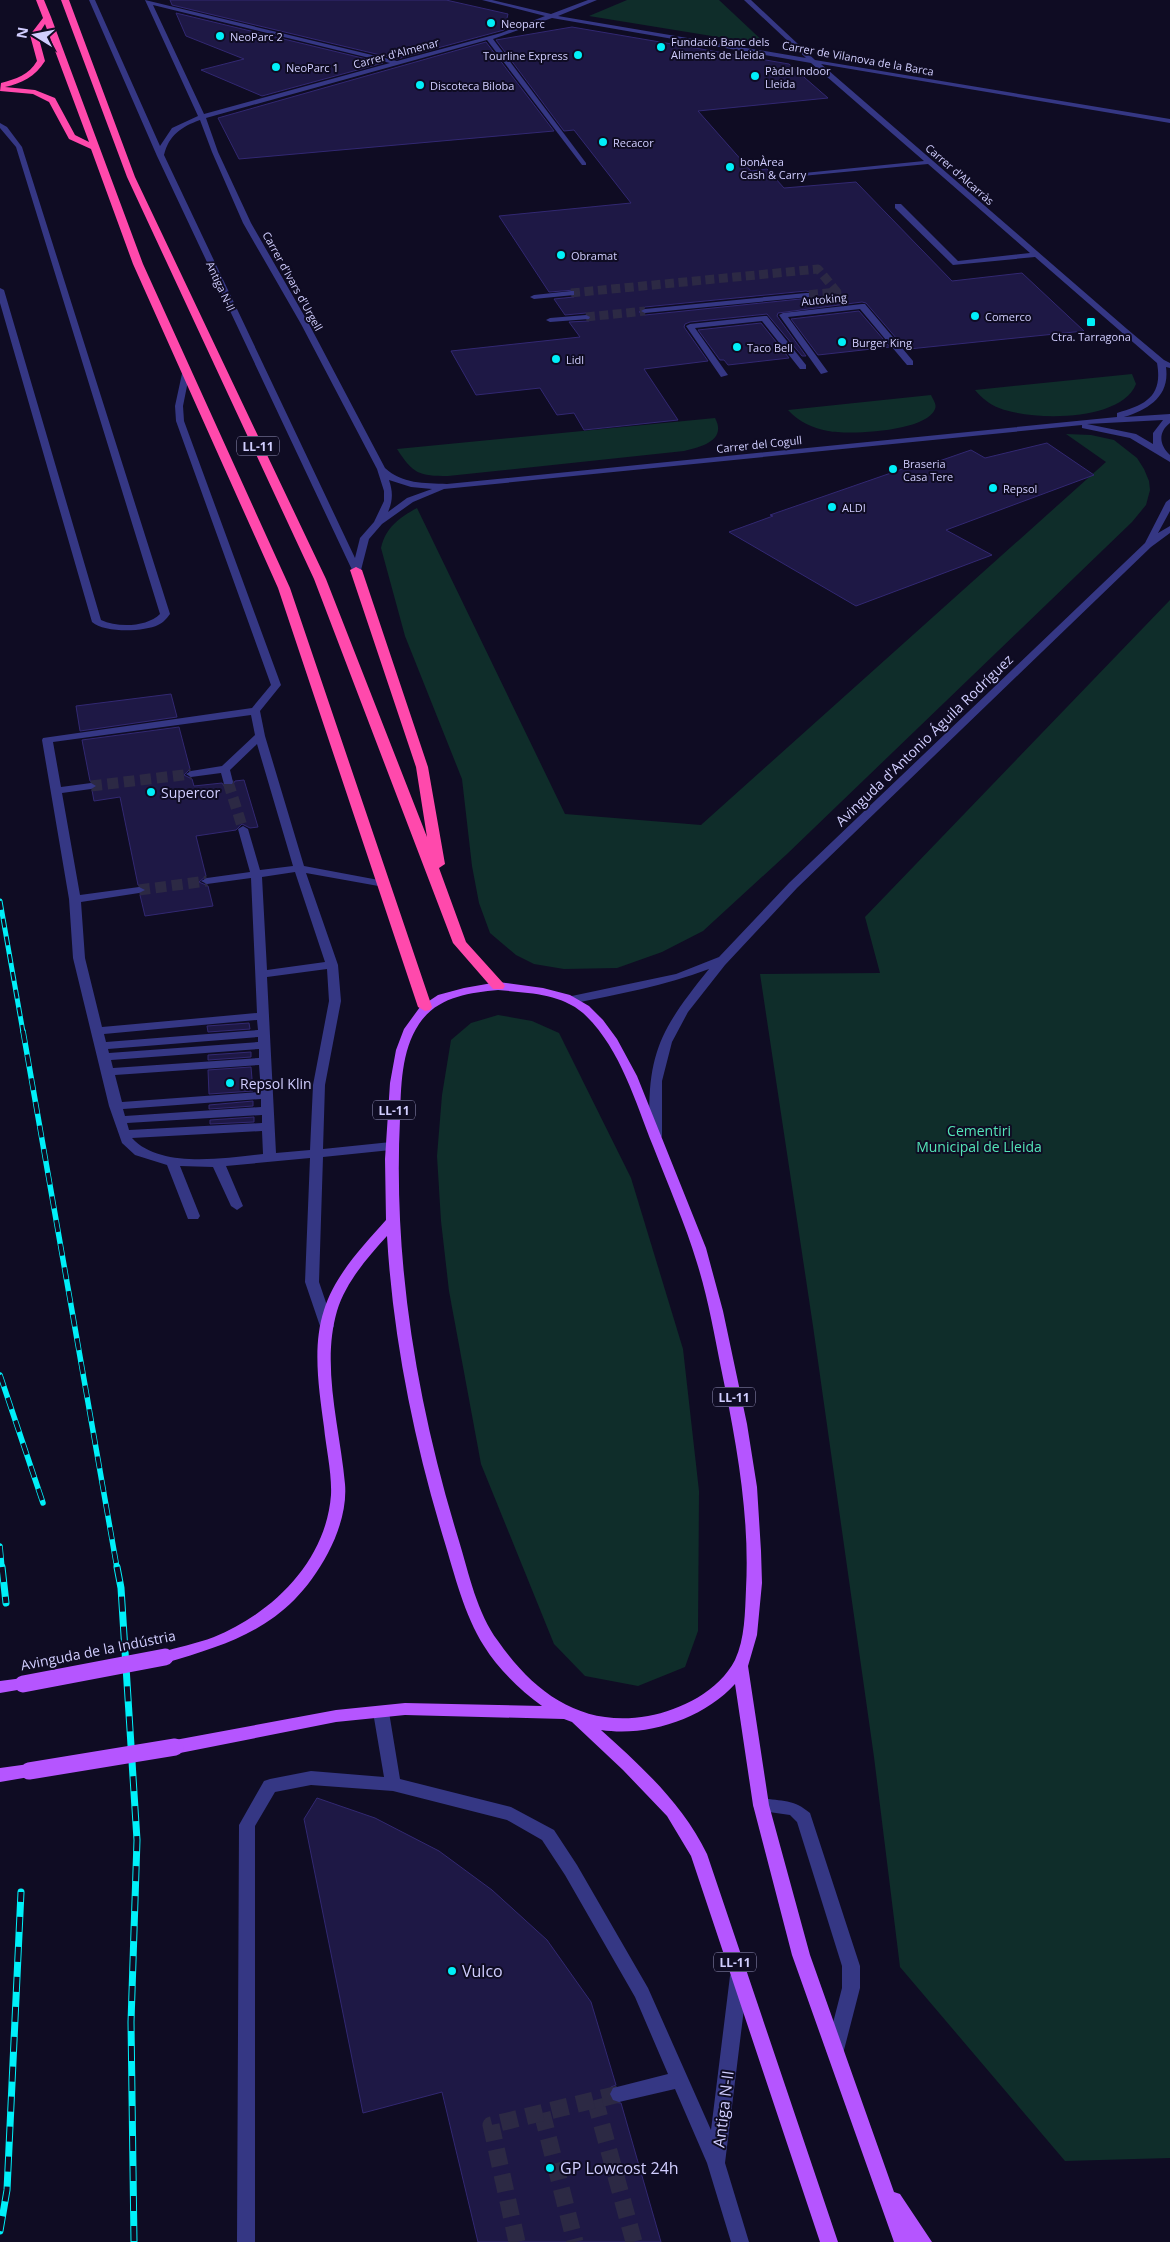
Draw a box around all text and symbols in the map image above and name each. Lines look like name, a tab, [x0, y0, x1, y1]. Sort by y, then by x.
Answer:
north arrow	[10, 10, 60, 60]
place label: Neoparc	[501, 16, 545, 31]
marker: Neoparc	[485, 17, 497, 29]
text: N	[11, 25, 32, 40]
place label: NeoParc 2	[230, 29, 283, 44]
marker: NeoParc 2	[214, 30, 226, 42]
street label: Carrer d'Almenar	[351, 34, 441, 72]
place label: Fundació Banc dels Aliments de Lleida	[671, 34, 770, 62]
street label: Carrer de Vilanova de la Barca	[781, 37, 935, 79]
marker: Fundació Banc dels Aliments de Lleida	[655, 41, 667, 53]
place label: Tourline Express	[483, 48, 568, 63]
marker: Tourline Express	[572, 49, 584, 61]
place label: NeoParc 1	[286, 60, 339, 75]
marker: NeoParc 1	[270, 61, 282, 73]
place label: Pàdel Indoor Lleida	[765, 63, 831, 91]
marker: Pàdel Indoor Lleida	[749, 70, 761, 82]
place label: Discoteca Biloba	[430, 78, 514, 93]
marker: Discoteca Biloba	[414, 79, 426, 91]
place label: Recacor	[613, 135, 654, 150]
marker: Recacor	[597, 136, 609, 148]
street label: Carrer d'Alcarràs	[923, 140, 997, 208]
place label: bonÀrea Cash & Carry	[740, 154, 807, 182]
marker: bonÀrea Cash & Carry	[724, 161, 736, 173]
street label: Carrer d'Ivars d'Urgell	[259, 229, 327, 333]
place label: Obramat	[571, 248, 617, 263]
marker: Obramat	[555, 249, 567, 261]
street label: Antiga N-II	[203, 259, 239, 313]
street label: Autoking	[801, 289, 847, 309]
place label: Comerco	[985, 309, 1032, 324]
marker: Comerco	[969, 310, 981, 322]
marker: Ctra. Tarragona	[1085, 316, 1097, 328]
place label: Ctra. Tarragona	[1051, 329, 1131, 344]
place label: Burger King	[852, 335, 912, 350]
marker: Burger King	[836, 336, 848, 348]
place label: Taco Bell	[747, 340, 793, 355]
marker: Taco Bell	[731, 341, 743, 353]
place label: Lidl	[566, 352, 584, 367]
marker: Lidl	[550, 353, 562, 365]
street label: Carrer del Cogull	[715, 432, 803, 456]
road number: LL-11	[237, 436, 279, 456]
place label: Braseria Casa Tere	[903, 456, 953, 484]
marker: Braseria Casa Tere	[887, 463, 899, 475]
place label: Repsol	[1003, 481, 1037, 496]
marker: Repsol	[987, 482, 999, 494]
place label: ALDI	[842, 500, 866, 515]
marker: ALDI	[826, 501, 838, 513]
street label: Avinguda d'Antonio Águila Rodríguez	[831, 650, 1017, 830]
place label: Supercor	[161, 783, 221, 802]
marker: Supercor	[145, 786, 157, 798]
place label: Repsol Klin	[240, 1074, 312, 1093]
marker: Repsol Klin	[224, 1077, 236, 1089]
road number: LL-11	[373, 1100, 415, 1120]
park label: Cementiri Municipal de Lleida	[916, 1121, 1042, 1156]
road number: LL-11	[713, 1388, 755, 1406]
street label: Avinguda de la Indústria	[19, 1626, 177, 1674]
road number: LL-11	[714, 1952, 756, 1971]
place label: Vulco	[462, 1960, 503, 1982]
marker: Vulco	[446, 1965, 458, 1977]
street label: Antiga N-II	[707, 2069, 739, 2149]
place label: GP Lowcost 24h	[560, 2157, 679, 2179]
marker: GP Lowcost 24h	[544, 2162, 556, 2174]

